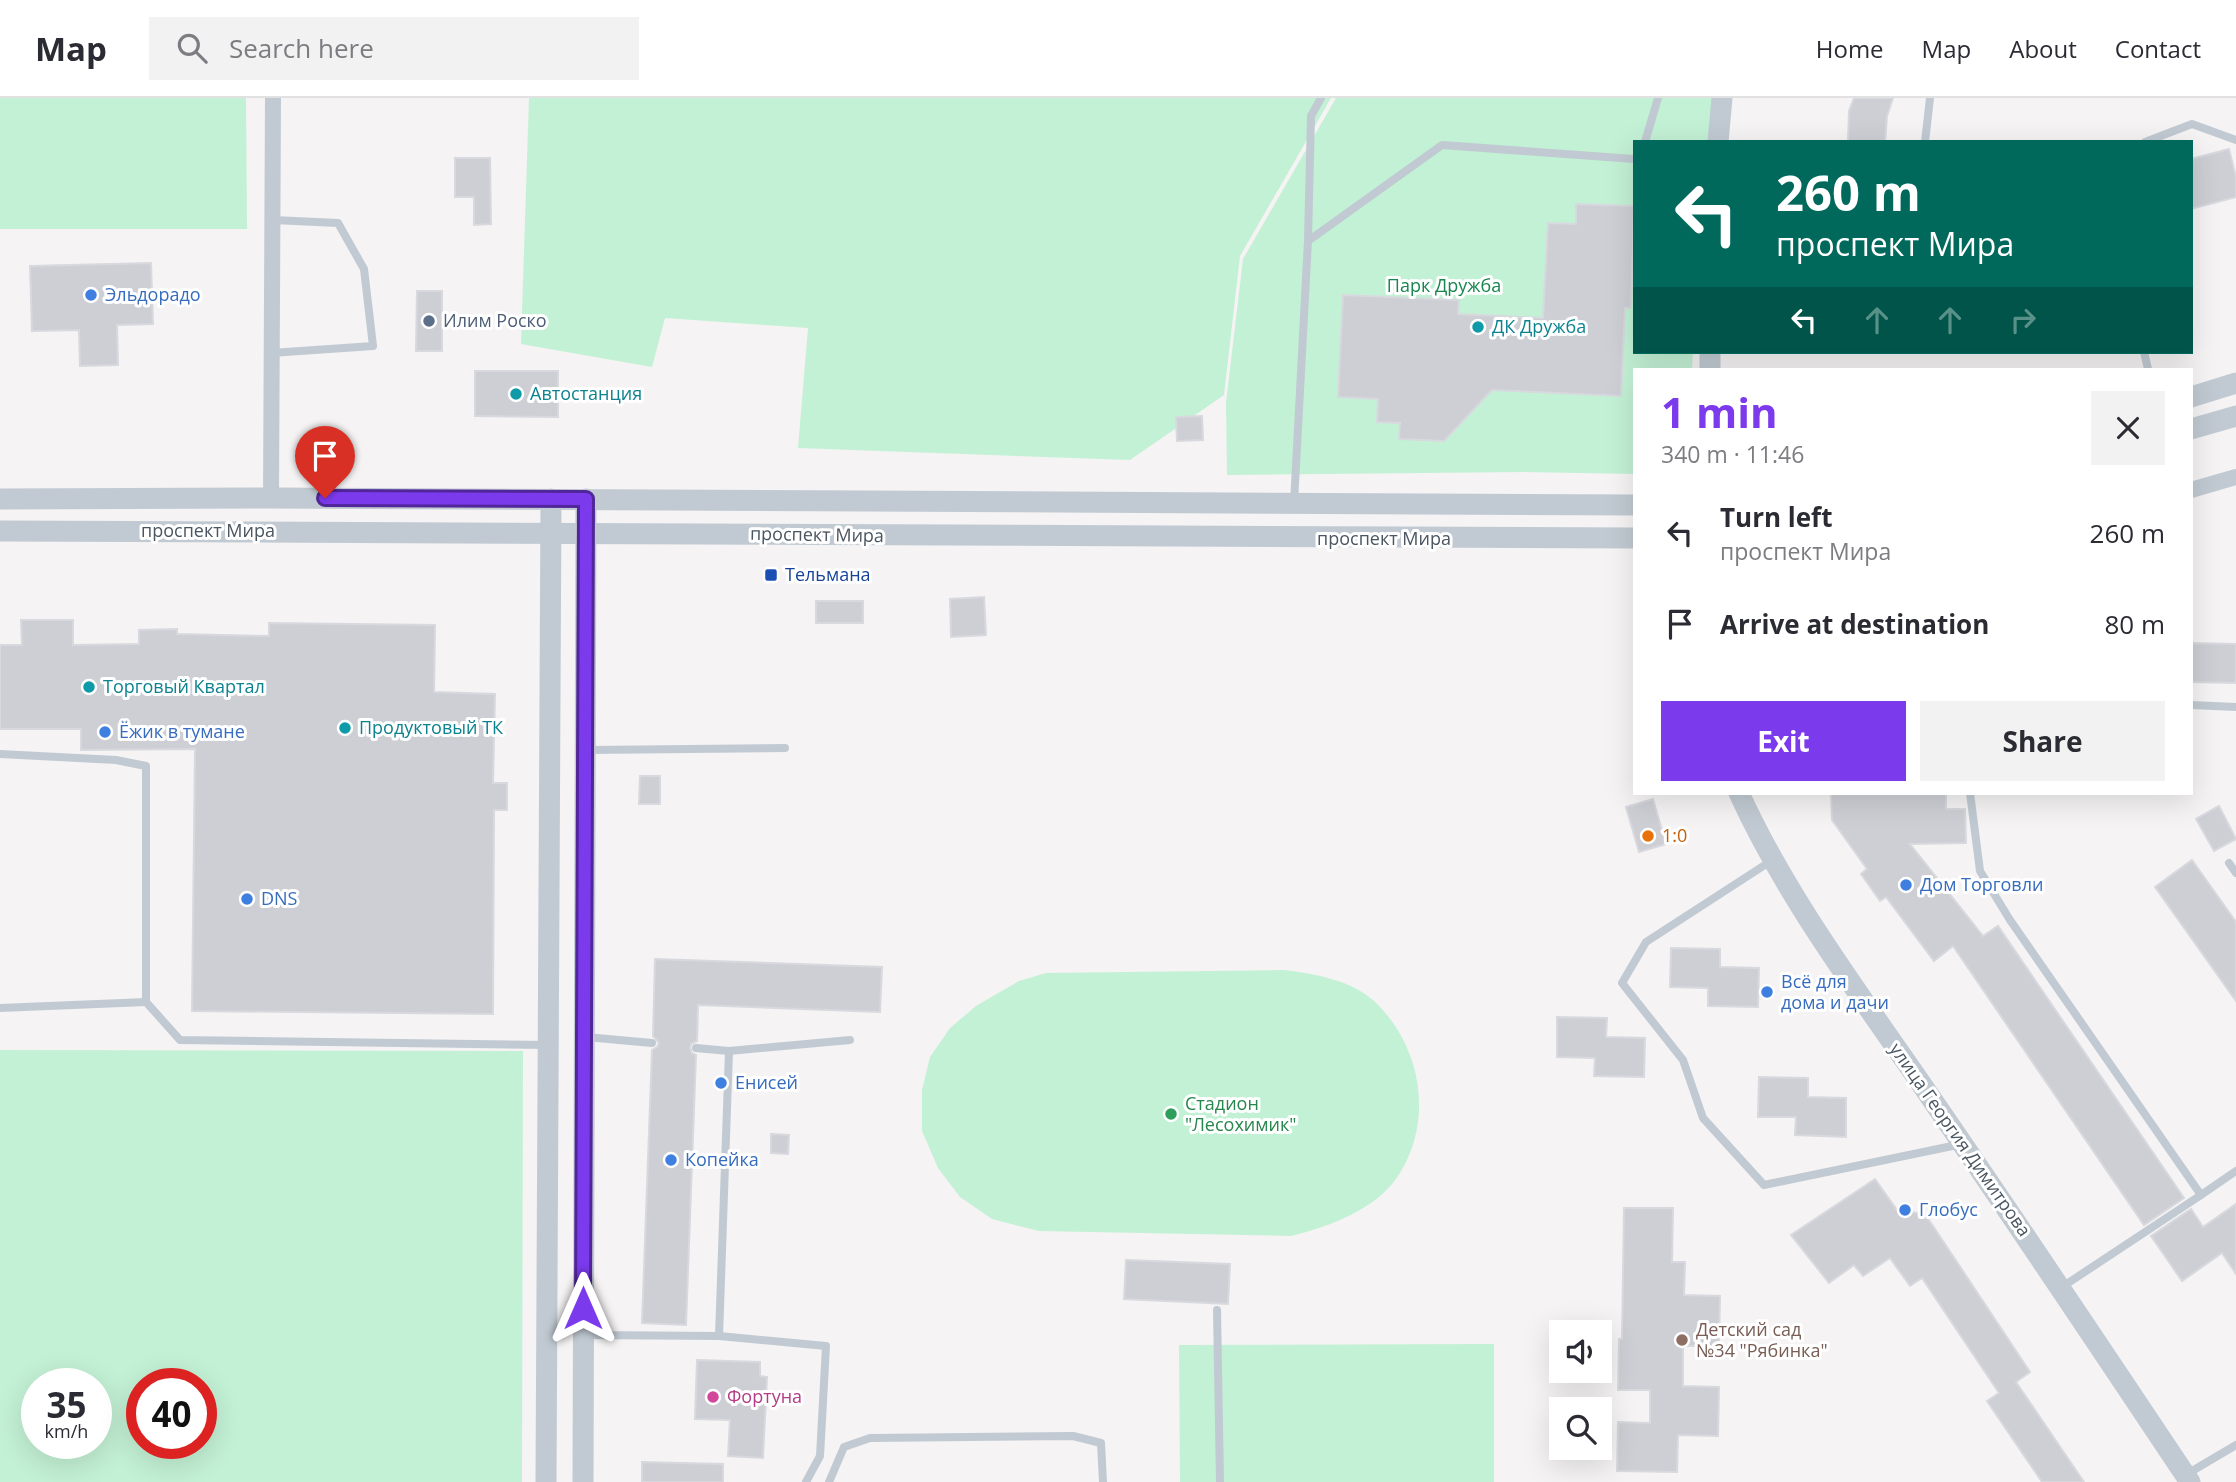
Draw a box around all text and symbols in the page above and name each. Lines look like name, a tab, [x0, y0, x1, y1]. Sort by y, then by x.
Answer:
search box	[149, 17, 639, 80]
text: Map	[35, 26, 107, 71]
icon: search	[173, 29, 211, 67]
text: Search here	[229, 30, 374, 66]
text: Home	[1816, 32, 1884, 65]
text: Map	[1922, 32, 1971, 65]
text: About	[2009, 32, 2077, 65]
text: Contact	[2115, 32, 2201, 65]
text: 260 m	[1776, 159, 1921, 225]
icon: left	[1661, 168, 1752, 259]
text: проспект Мира	[1776, 222, 2014, 265]
park label: Парк Дружба	[1387, 273, 1501, 297]
place label: Эльдорадо	[105, 282, 201, 306]
marker: Эльдорадо	[83, 287, 99, 303]
icon: left	[1785, 301, 1823, 339]
icon: ahead	[1858, 301, 1896, 339]
icon: ahead	[1931, 301, 1969, 339]
icon: right	[2004, 301, 2042, 339]
place label: Илим Роско	[443, 308, 547, 332]
marker: Илим Роско	[421, 313, 437, 329]
place label: ДК Дружба	[1492, 314, 1586, 338]
marker: ДК Дружба	[1470, 319, 1486, 335]
place label: Автостанция	[530, 381, 642, 405]
text: 1 min	[1661, 383, 1778, 440]
marker: Автостанция	[508, 386, 524, 402]
button: close	[2091, 391, 2165, 465]
pin	[295, 426, 355, 498]
icon: arrive	[306, 437, 344, 475]
text: 340 m · 11:46	[1661, 438, 1804, 470]
text: Turn left	[1720, 499, 1832, 535]
icon: left	[1661, 514, 1699, 552]
text: 260 m	[2090, 515, 2165, 551]
street label: проспект Мира	[141, 518, 275, 542]
street label: проспект Мира	[750, 521, 884, 547]
street label: проспект Мира	[1317, 526, 1451, 550]
text: проспект Мира	[1720, 535, 1891, 567]
place label: Тельмана	[785, 562, 871, 586]
marker: Тельмана	[763, 567, 779, 583]
icon: arrive	[1661, 605, 1699, 643]
text: Arrive at destination	[1720, 606, 1989, 642]
text: 80 m	[2104, 606, 2165, 642]
place label: Торговый Квартал	[103, 674, 265, 698]
marker: Торговый Квартал	[81, 679, 97, 695]
button: Exit	[1661, 701, 1906, 781]
button: Share	[1920, 701, 2165, 781]
place label: Продуктовый ТК	[359, 715, 503, 739]
place label: Ёжик в тумане	[119, 719, 245, 743]
marker: Продуктовый ТК	[337, 720, 353, 736]
marker: Ёжик в тумане	[97, 724, 113, 740]
place label: 1:0	[1662, 823, 1687, 847]
marker: 1:0	[1640, 828, 1656, 844]
place label: Дом Торговли	[1920, 872, 2043, 896]
marker: Дом Торговли	[1898, 877, 1914, 893]
place label: DNS	[261, 886, 298, 910]
marker: DNS	[239, 891, 255, 907]
place label: Всё для дома и дачи	[1781, 969, 1889, 1014]
marker: Всё для дома и дачи	[1759, 984, 1775, 1000]
street label: улица Георгия Димитрова	[1885, 1038, 2037, 1241]
place label: Енисей	[735, 1070, 798, 1094]
marker: Енисей	[713, 1075, 729, 1091]
place label: Стадион "Лесохимик"	[1185, 1091, 1296, 1136]
marker: Стадион "Лесохимик"	[1163, 1106, 1179, 1122]
place label: Копейка	[685, 1147, 759, 1171]
marker: Копейка	[663, 1152, 679, 1168]
place label: Глобус	[1919, 1197, 1978, 1221]
marker: Глобус	[1897, 1202, 1913, 1218]
position arrow	[546, 1271, 620, 1345]
place label: Детский сад №34 "Рябинка"	[1696, 1317, 1828, 1362]
map controls	[1549, 1320, 1612, 1460]
button: sound	[1549, 1320, 1612, 1383]
marker: Детский сад №34 "Рябинка"	[1674, 1332, 1690, 1348]
speed limit sign: 40	[126, 1368, 217, 1459]
text: 35	[46, 1381, 87, 1428]
place label: Фортуна	[727, 1384, 802, 1408]
marker: Фортуна	[705, 1389, 721, 1405]
button: search	[1549, 1397, 1612, 1460]
text: km/h	[45, 1419, 88, 1443]

